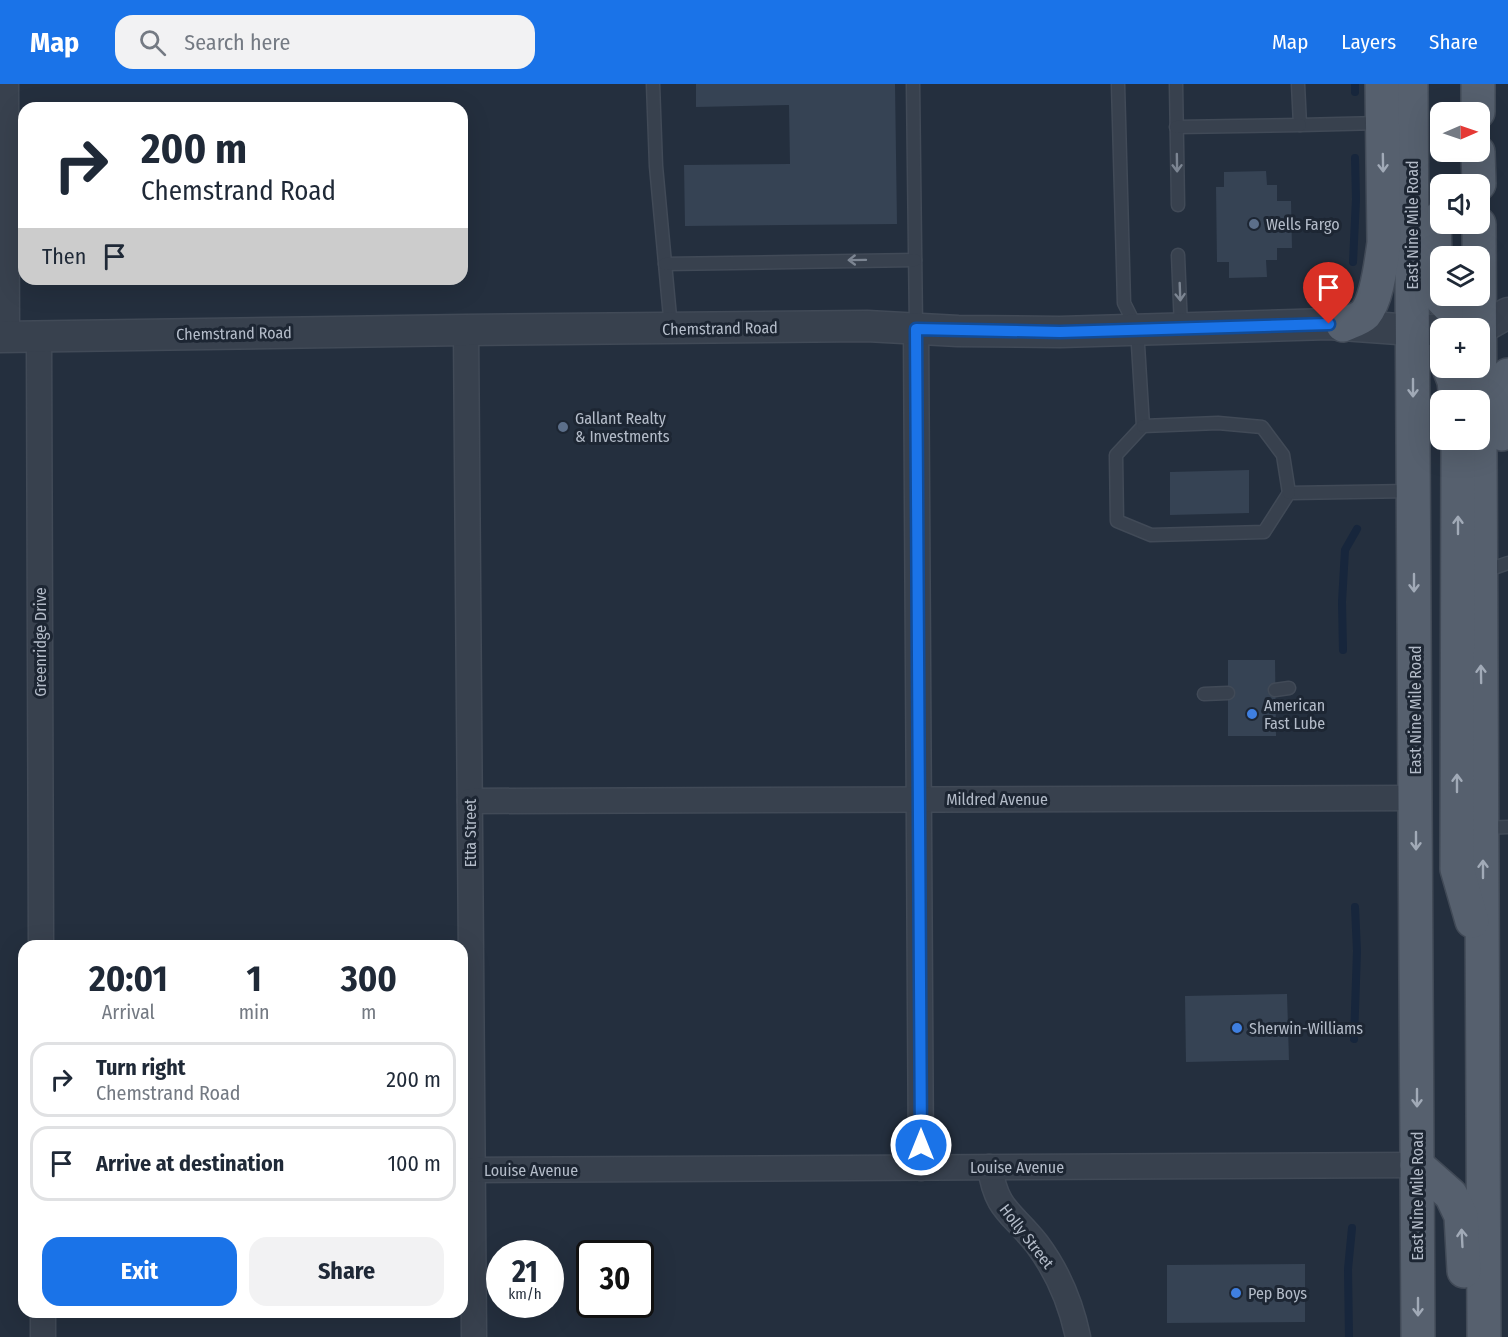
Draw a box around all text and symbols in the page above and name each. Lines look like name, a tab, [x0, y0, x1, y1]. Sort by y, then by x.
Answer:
search box	[115, 15, 535, 69]
text: Map	[30, 26, 79, 59]
icon: search	[136, 26, 169, 59]
text: Search here	[184, 29, 290, 56]
text: Map	[1272, 29, 1308, 55]
text: Layers	[1341, 29, 1396, 55]
text: Share	[1429, 29, 1478, 55]
north arrow	[1430, 102, 1490, 162]
map controls	[1430, 102, 1490, 450]
text: 200 m	[141, 124, 247, 174]
icon: right	[42, 126, 120, 204]
one-way arrow	[1171, 153, 1182, 173]
one-way arrow	[1377, 153, 1389, 173]
street label: East Nine Mile Road	[1403, 160, 1422, 290]
button: sound	[1430, 174, 1490, 234]
text: Chemstrand Road	[141, 175, 336, 207]
place label: Wells Fargo	[1266, 215, 1340, 234]
marker: Wells Fargo	[1247, 217, 1261, 231]
icon: arrive	[98, 240, 131, 273]
text: Then	[42, 243, 86, 270]
button: layers	[1430, 246, 1490, 306]
one-way arrow	[847, 255, 867, 266]
pin	[1303, 262, 1354, 324]
icon: arrive	[1312, 271, 1345, 304]
one-way arrow	[1174, 281, 1185, 301]
street label: Chemstrand Road	[662, 318, 778, 339]
button: +	[1430, 318, 1490, 378]
street label: Chemstrand Road	[176, 323, 292, 344]
one-way arrow	[1407, 378, 1419, 398]
button: −	[1430, 390, 1490, 450]
place label: Gallant Realty & Investments	[575, 409, 670, 446]
marker: Gallant Realty & Investments	[556, 420, 570, 434]
one-way arrow	[1452, 515, 1464, 535]
one-way arrow	[1408, 573, 1420, 593]
street label: Greenridge Drive	[31, 587, 50, 697]
street label: East Nine Mile Road	[1406, 645, 1425, 775]
one-way arrow	[1475, 665, 1487, 685]
place label: American Fast Lube	[1264, 696, 1325, 733]
marker: American Fast Lube	[1245, 707, 1259, 721]
one-way arrow	[1451, 773, 1463, 793]
street label: Mildred Avenue	[946, 790, 1048, 809]
street label: Etta Street	[461, 798, 480, 867]
one-way arrow	[1410, 831, 1421, 851]
one-way arrow	[1477, 860, 1489, 880]
text: 20:01	[89, 957, 168, 1001]
text: 1	[247, 957, 262, 1001]
text: 300	[341, 957, 397, 1001]
text: Arrival	[102, 1000, 155, 1024]
text: min	[239, 1000, 270, 1024]
text: m	[361, 1000, 377, 1024]
place label: Sherwin-Williams	[1249, 1019, 1363, 1038]
marker: Sherwin-Williams	[1230, 1021, 1244, 1035]
text: Turn right	[96, 1054, 185, 1081]
icon: right	[45, 1063, 78, 1096]
text: 200 m	[386, 1066, 441, 1093]
text: Chemstrand Road	[96, 1081, 240, 1105]
one-way arrow	[1411, 1088, 1423, 1108]
position arrow	[889, 1113, 953, 1177]
street label: East Nine Mile Road	[1408, 1131, 1427, 1261]
icon: arrive	[45, 1147, 78, 1180]
text: Arrive at destination	[96, 1150, 284, 1177]
text: 100 m	[387, 1150, 441, 1177]
street label: Louise Avenue	[970, 1158, 1064, 1177]
street label: Louise Avenue	[484, 1161, 578, 1180]
street label: Holly Street	[996, 1200, 1058, 1273]
one-way arrow	[1456, 1229, 1467, 1249]
button: Exit	[42, 1237, 237, 1306]
button: Share	[249, 1237, 444, 1306]
speed limit sign: 30	[576, 1240, 654, 1318]
text: 21	[512, 1254, 538, 1290]
place label: Pep Boys	[1248, 1284, 1307, 1303]
text: km/h	[508, 1285, 542, 1303]
marker: Pep Boys	[1229, 1286, 1243, 1300]
one-way arrow	[1412, 1297, 1424, 1317]

